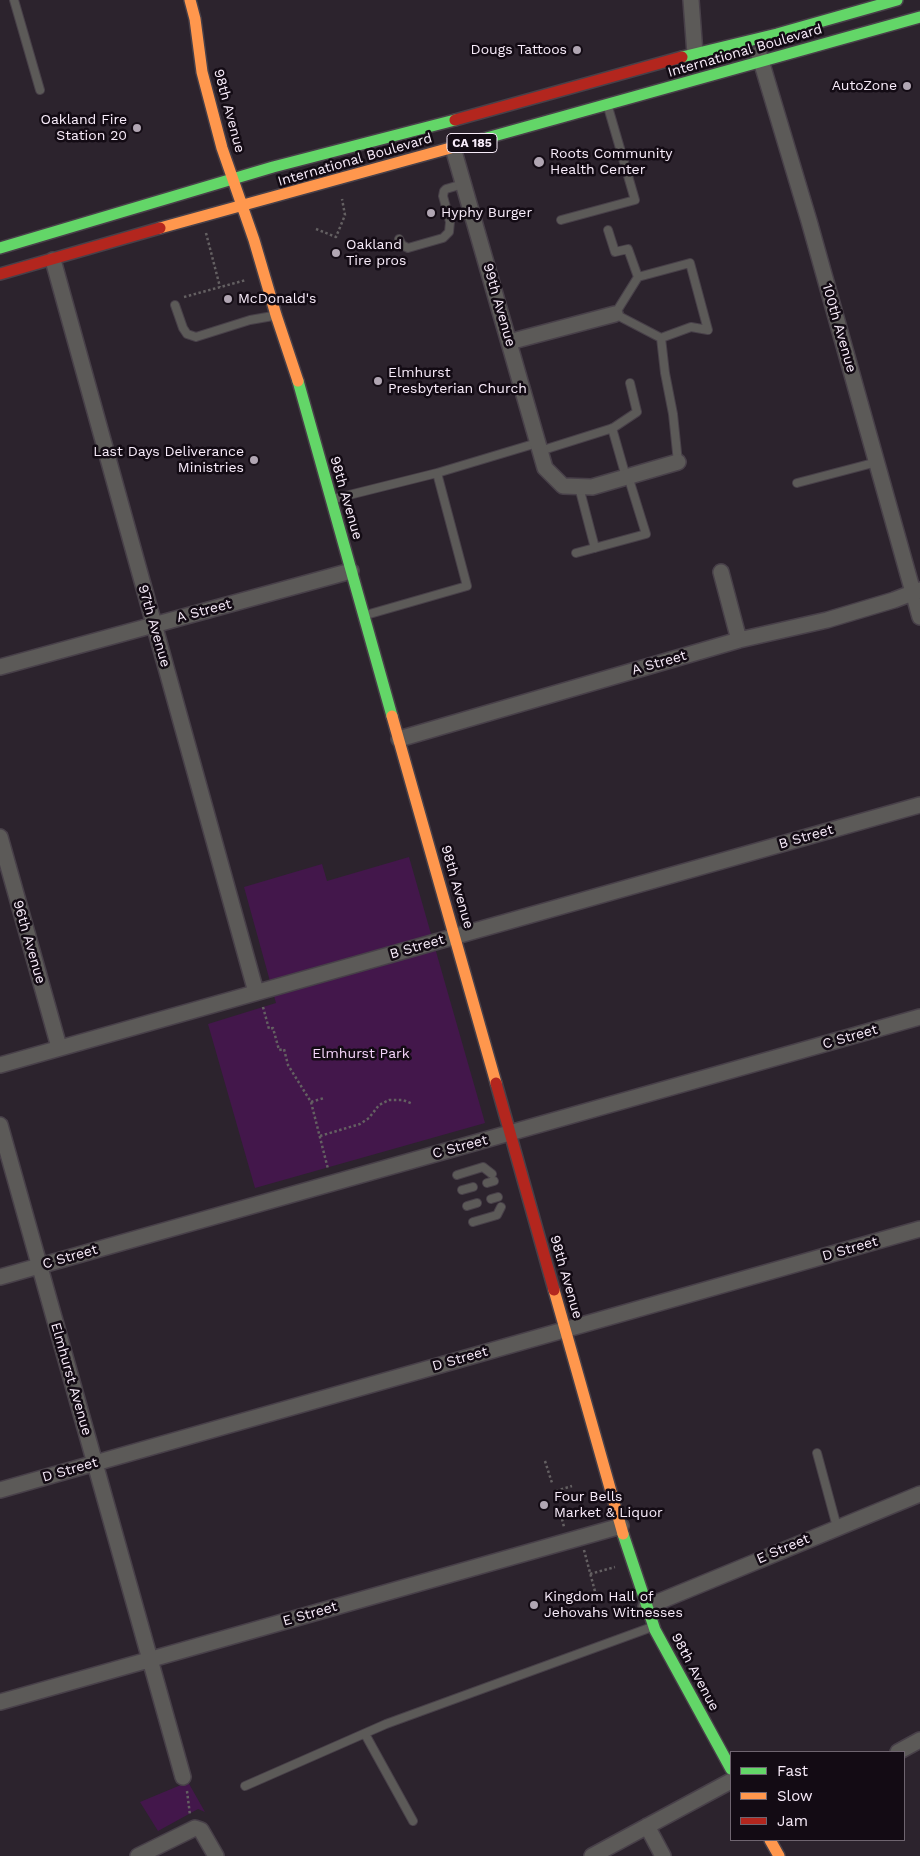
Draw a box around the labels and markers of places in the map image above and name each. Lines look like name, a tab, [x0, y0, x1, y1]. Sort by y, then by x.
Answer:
place label: Dougs Tattoos	[471, 42, 567, 58]
marker: Dougs Tattoos	[571, 44, 583, 56]
place label: AutoZone	[832, 78, 897, 94]
marker: AutoZone	[901, 80, 913, 92]
place label: Oakland Fire Station 20	[40, 112, 127, 144]
marker: Oakland Fire Station 20	[131, 122, 143, 134]
place label: Roots Community Health Center	[550, 146, 673, 178]
marker: Roots Community Health Center	[532, 155, 546, 169]
place label: Hyphy Burger	[441, 205, 532, 221]
marker: Hyphy Burger	[425, 207, 437, 219]
place label: Oakland Tire pros	[346, 237, 406, 270]
marker: Oakland Tire pros	[330, 247, 342, 259]
place label: McDonald's	[238, 291, 316, 307]
marker: McDonald's	[222, 293, 234, 305]
place label: Elmhurst Presbyterian Church	[388, 365, 527, 398]
marker: Elmhurst Presbyterian Church	[372, 375, 384, 387]
place label: Last Days Deliverance Ministries	[93, 444, 244, 477]
marker: Last Days Deliverance Ministries	[248, 454, 260, 466]
place label: Four Bells Market & Liquor	[554, 1489, 663, 1521]
marker: Four Bells Market & Liquor	[538, 1499, 550, 1511]
place label: Kingdom Hall of Jehovahs Witnesses	[544, 1589, 683, 1621]
marker: Kingdom Hall of Jehovahs Witnesses	[528, 1599, 540, 1611]

